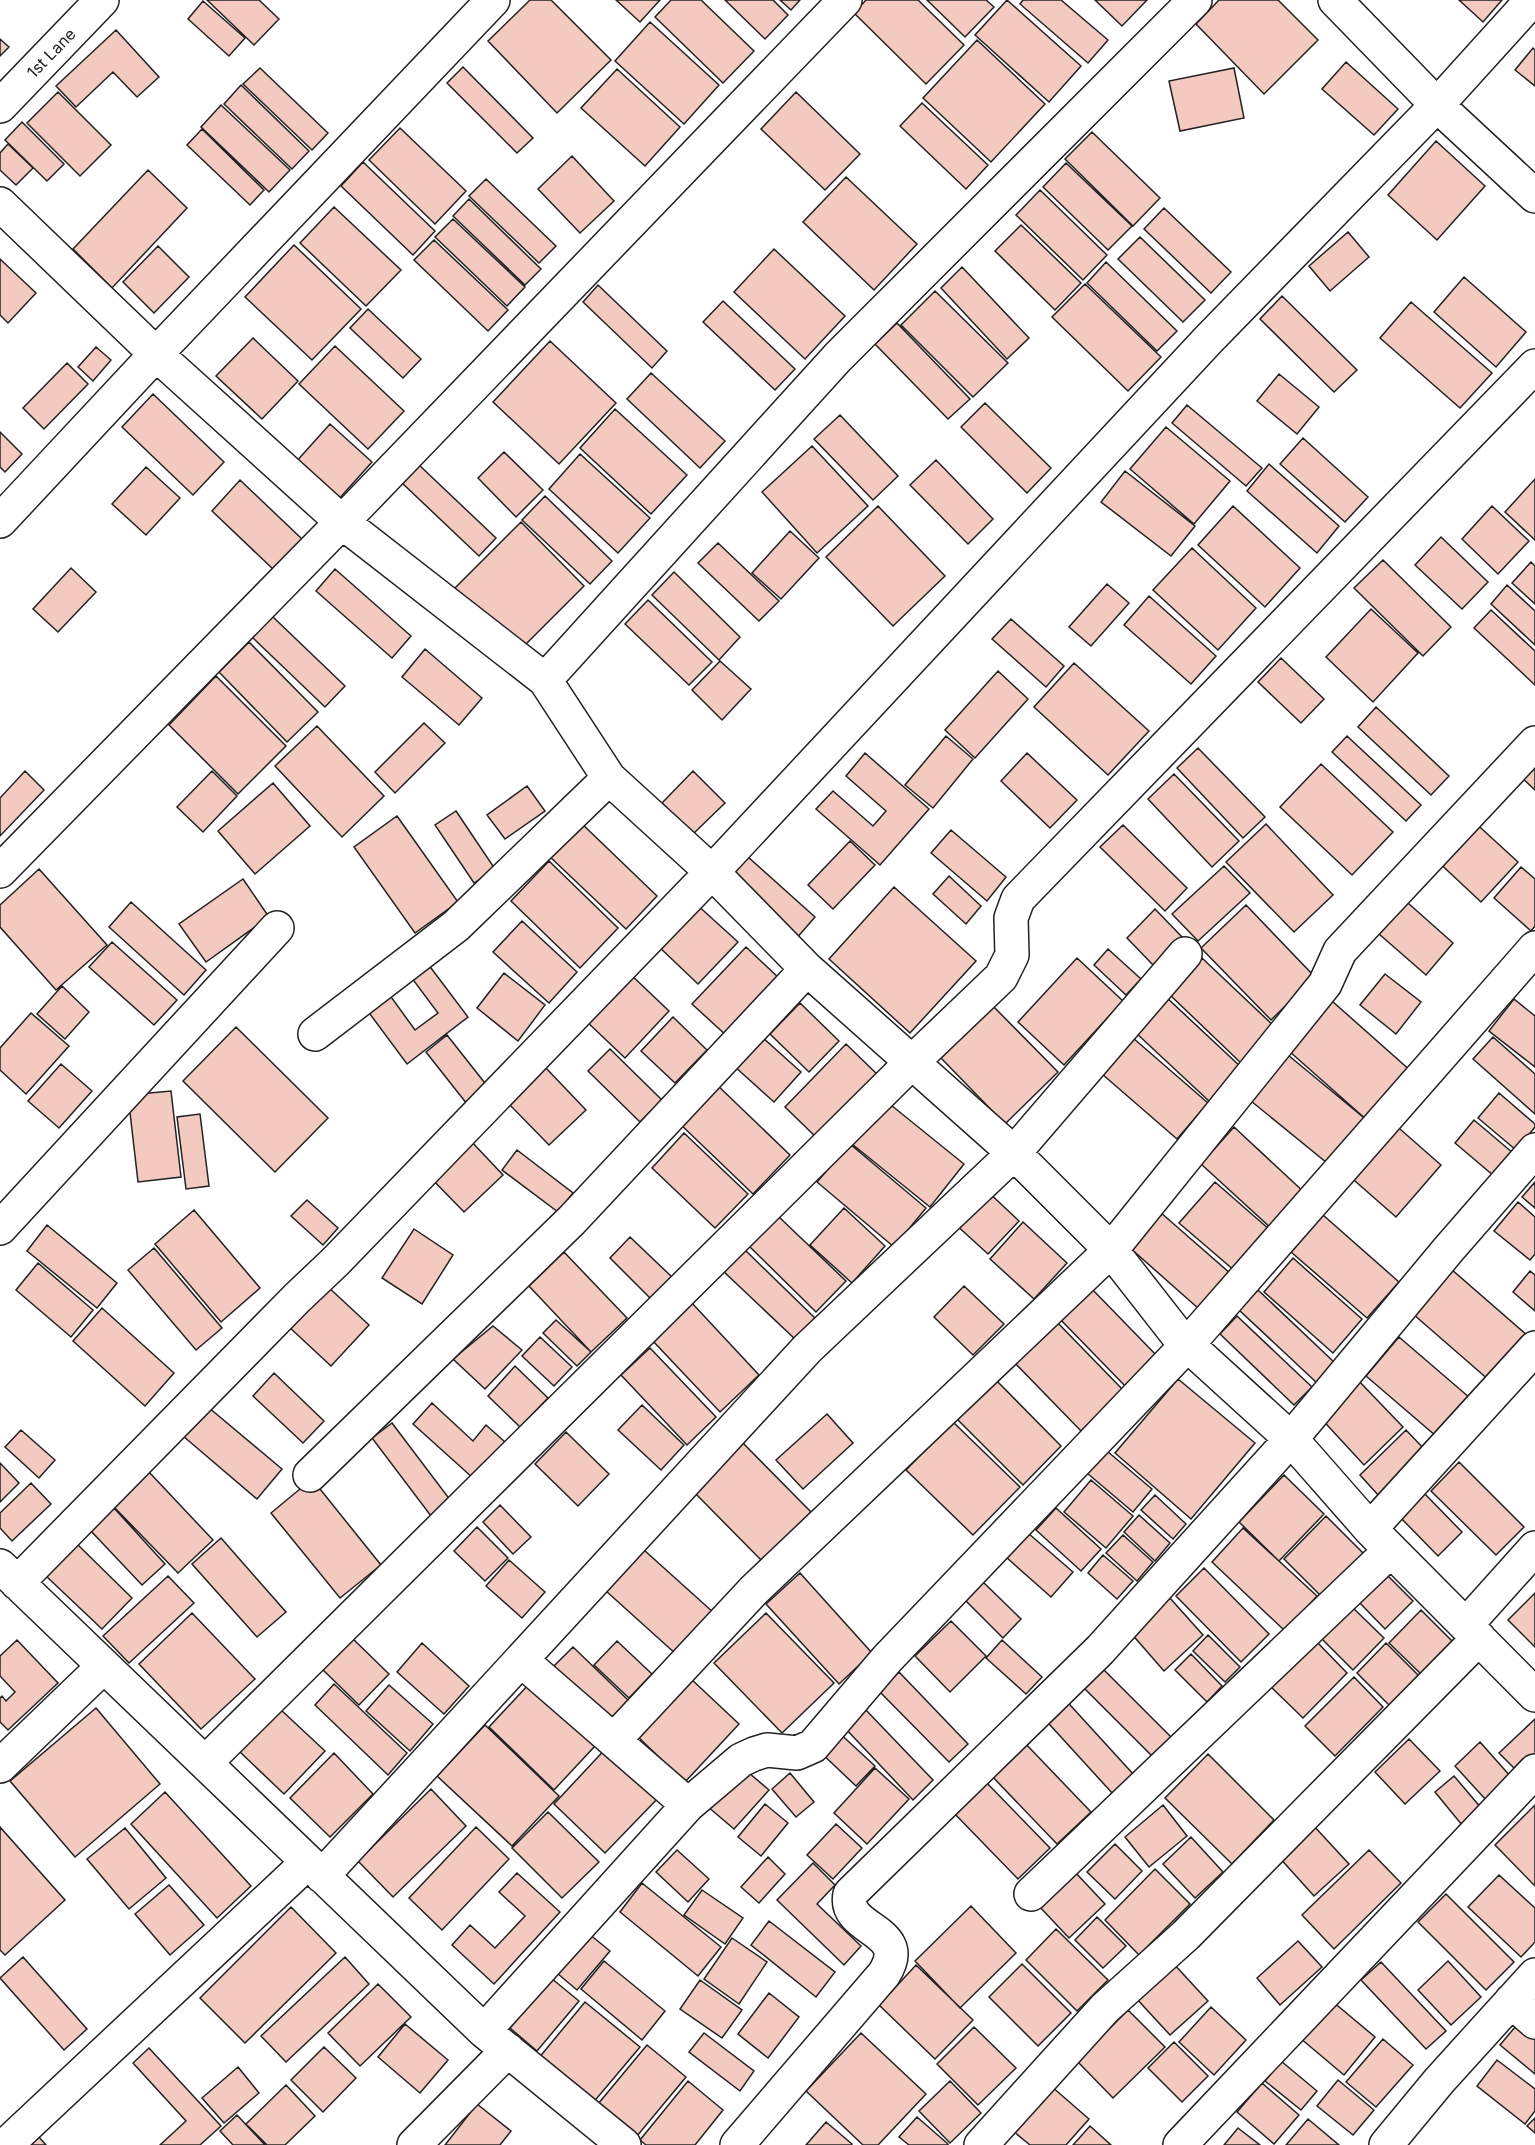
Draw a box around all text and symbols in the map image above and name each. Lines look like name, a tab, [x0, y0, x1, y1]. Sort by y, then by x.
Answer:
street label: 1st Lane	[22, 24, 80, 82]

